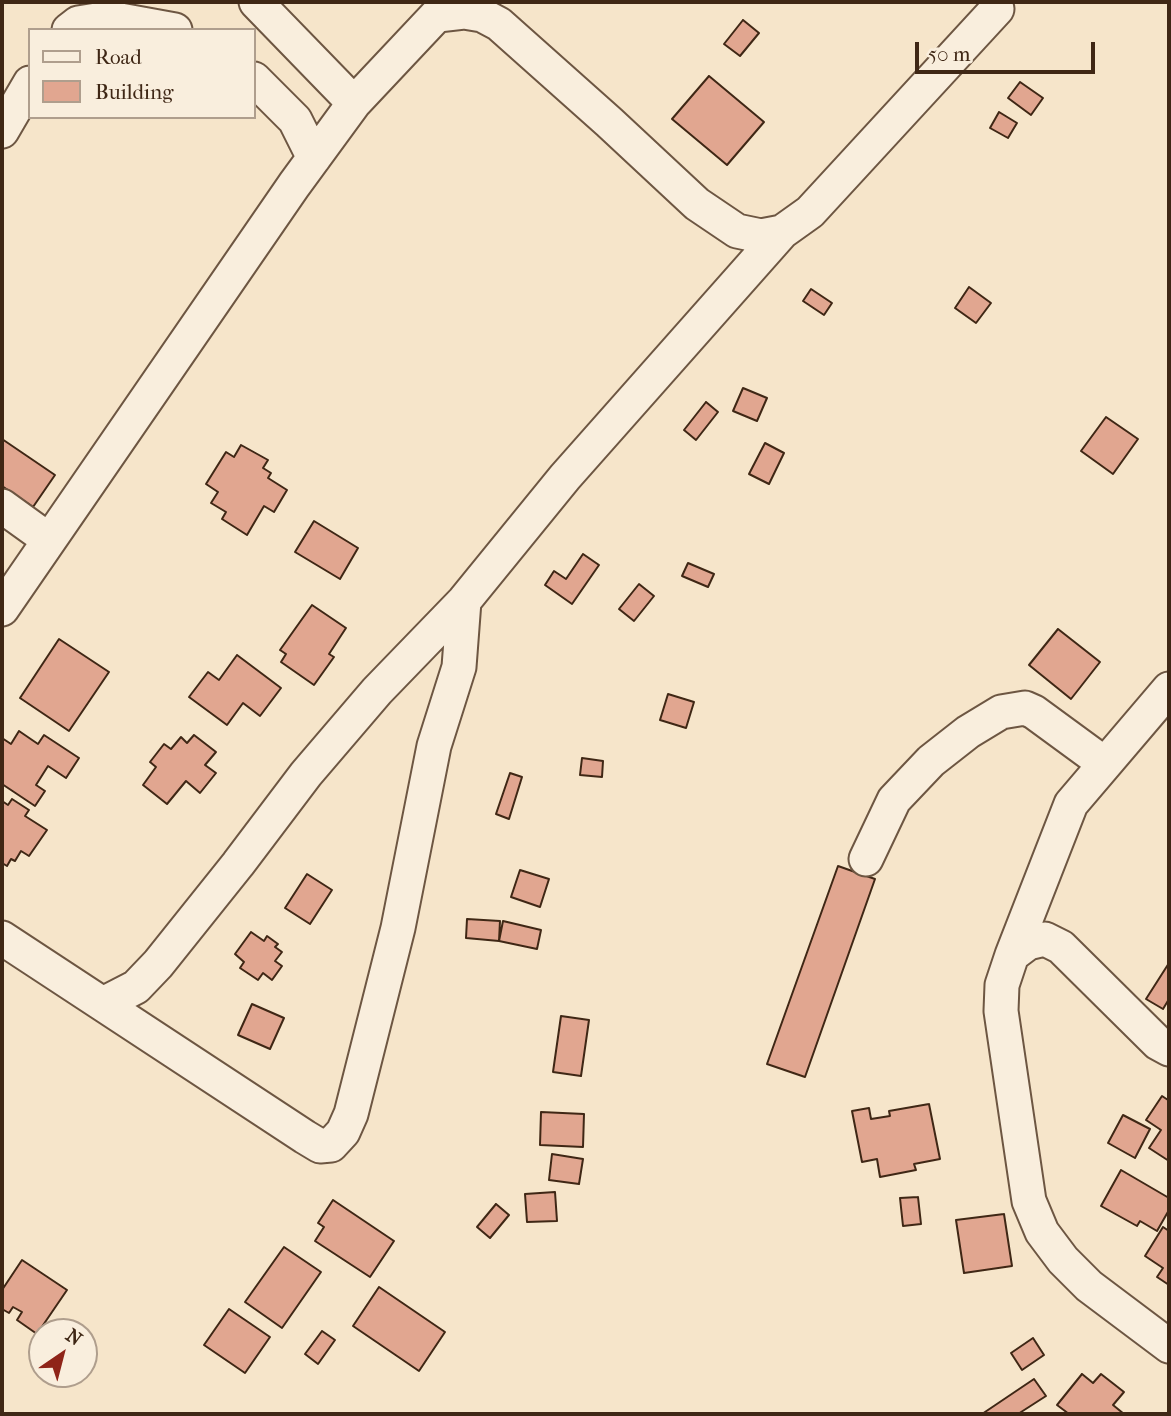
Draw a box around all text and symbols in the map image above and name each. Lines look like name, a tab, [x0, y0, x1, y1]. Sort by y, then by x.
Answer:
legend	[28, 28, 256, 119]
scale bar	[919, 28, 1099, 72]
text: 50 m	[928, 42, 971, 66]
text: Road	[95, 45, 142, 69]
text: Building	[95, 80, 173, 104]
north arrow	[28, 1318, 98, 1388]
text: N	[62, 1324, 86, 1351]

